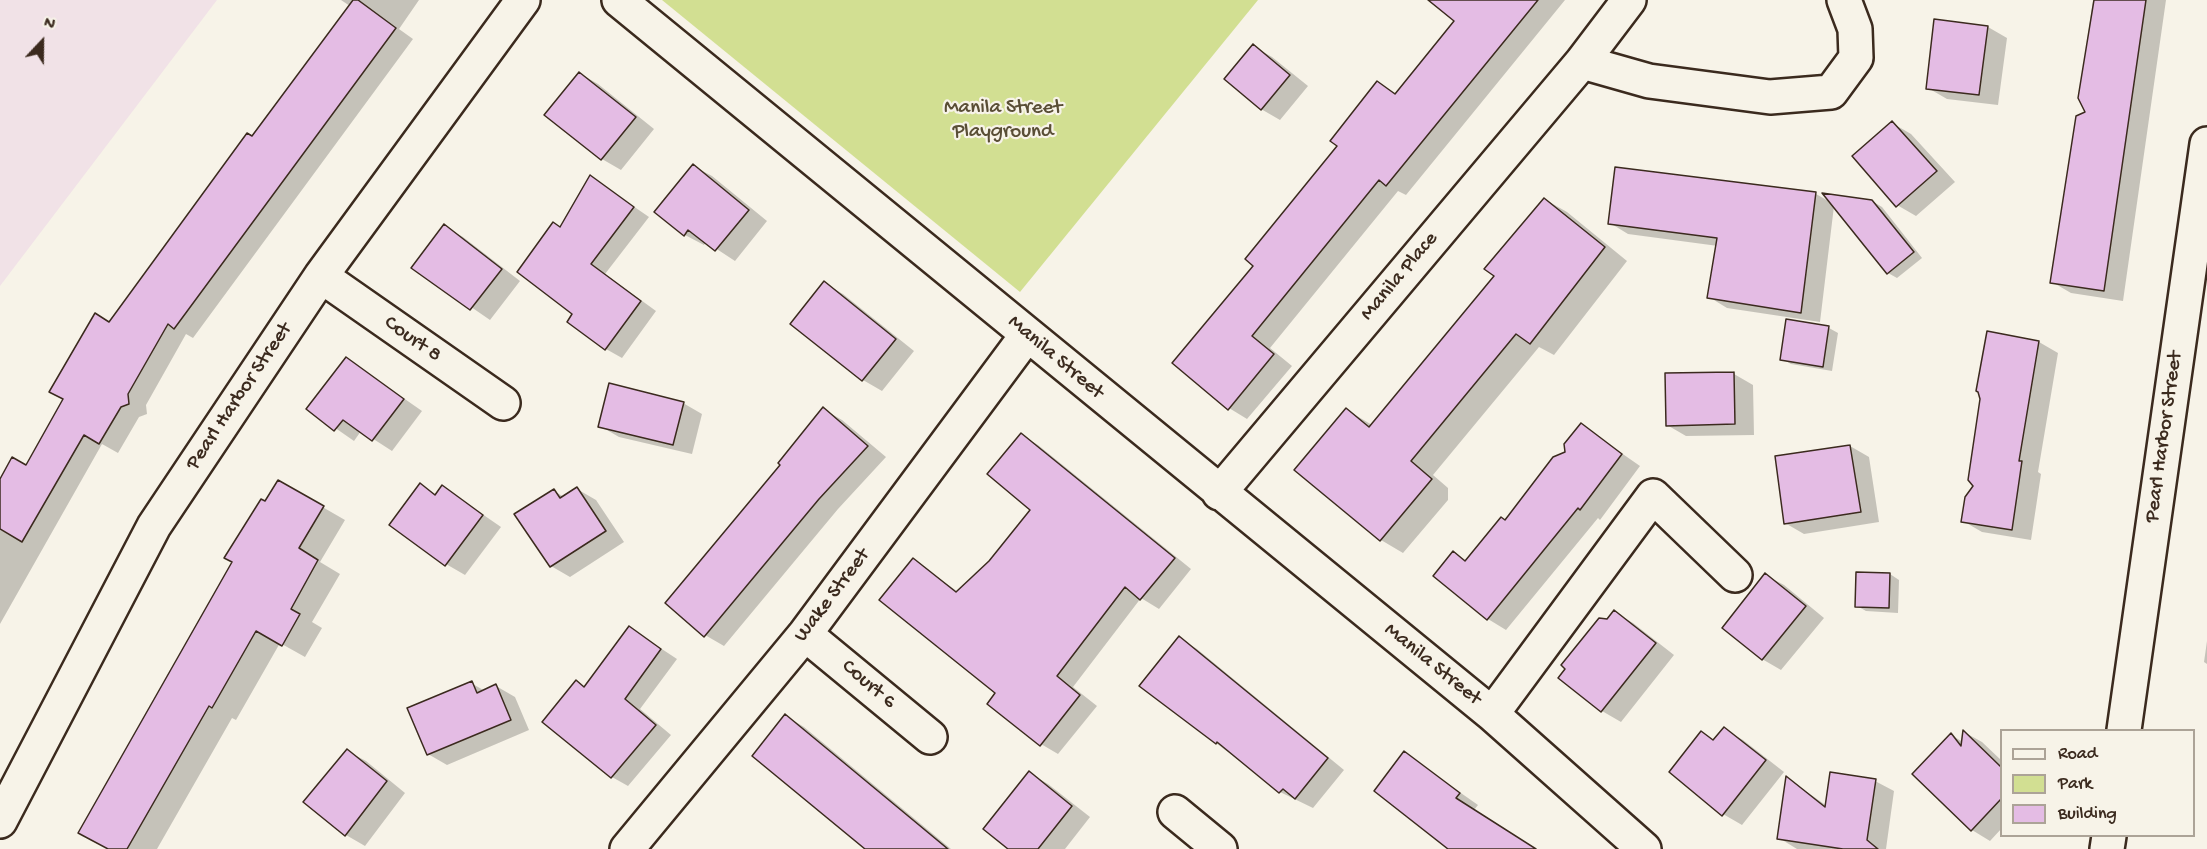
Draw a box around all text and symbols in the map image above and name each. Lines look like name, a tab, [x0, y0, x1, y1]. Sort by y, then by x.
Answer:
north arrow	[12, 12, 72, 72]
text: N	[41, 14, 57, 36]
park label: Manila Street Playground	[944, 96, 1062, 146]
street label: Manila Place	[1356, 228, 1444, 326]
street label: Manila Street	[1002, 310, 1108, 406]
street label: Court 8	[378, 311, 446, 369]
street label: Pearl Harbor Street	[181, 318, 299, 476]
street label: Pearl Harbor Street	[2141, 350, 2189, 524]
street label: Wake Street	[790, 544, 876, 648]
street label: Manila Street	[1378, 618, 1486, 712]
street label: Court 6	[835, 655, 901, 715]
legend	[2000, 729, 2195, 837]
text: Road	[2058, 744, 2097, 765]
text: Park	[2058, 774, 2092, 795]
text: Building	[2058, 804, 2117, 825]

